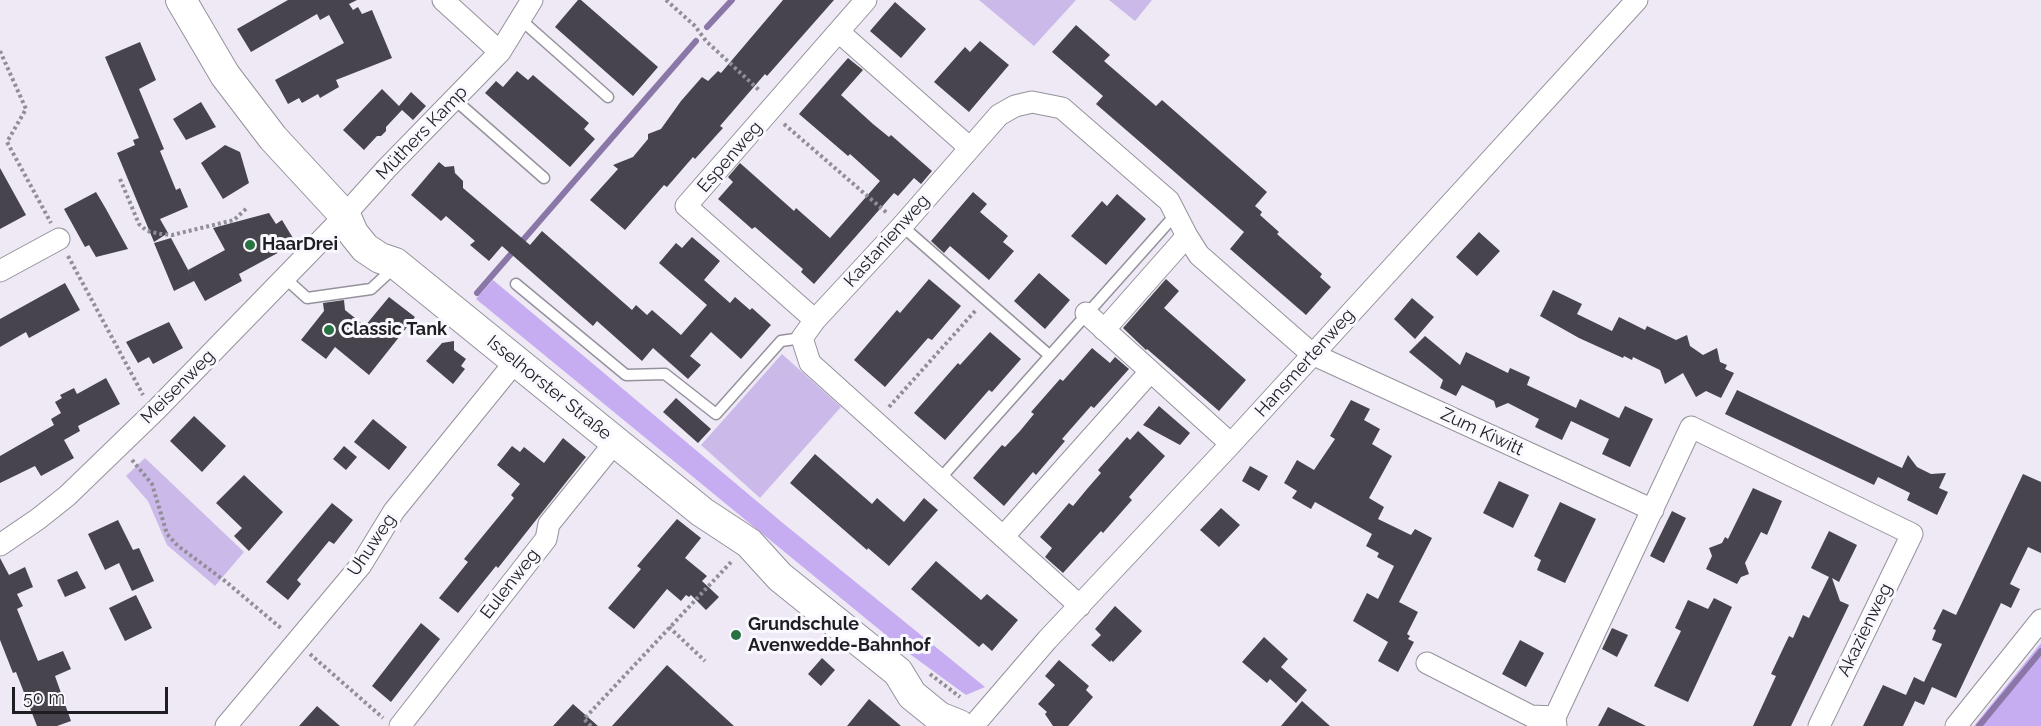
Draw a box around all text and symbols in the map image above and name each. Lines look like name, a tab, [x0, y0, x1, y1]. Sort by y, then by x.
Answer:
street label: Müthers Kamp	[372, 82, 472, 184]
street label: Espenweg	[693, 117, 767, 197]
street label: Kastanienweg	[840, 190, 934, 292]
place label: HaarDrei	[262, 234, 338, 256]
marker: HaarDrei	[243, 238, 257, 252]
street label: Hansmertenweg	[1251, 304, 1359, 422]
place label: Classic Tank	[341, 319, 447, 341]
marker: Classic Tank	[322, 323, 336, 337]
street label: Isselhorster Straße	[482, 331, 616, 445]
street label: Meisenweg	[137, 346, 219, 428]
street label: Zum Kiwitt	[1437, 403, 1527, 461]
street label: Uhuweg	[343, 510, 401, 580]
street label: Eulenweg	[476, 545, 544, 623]
street label: Akazienweg	[1833, 580, 1897, 680]
place label: Grundschule Avenwedde-Bahnhof	[748, 614, 930, 656]
marker: Grundschule Avenwedde-Bahnhof	[729, 628, 743, 642]
scale bar	[15, 675, 171, 713]
text: 50 m	[23, 687, 65, 708]

